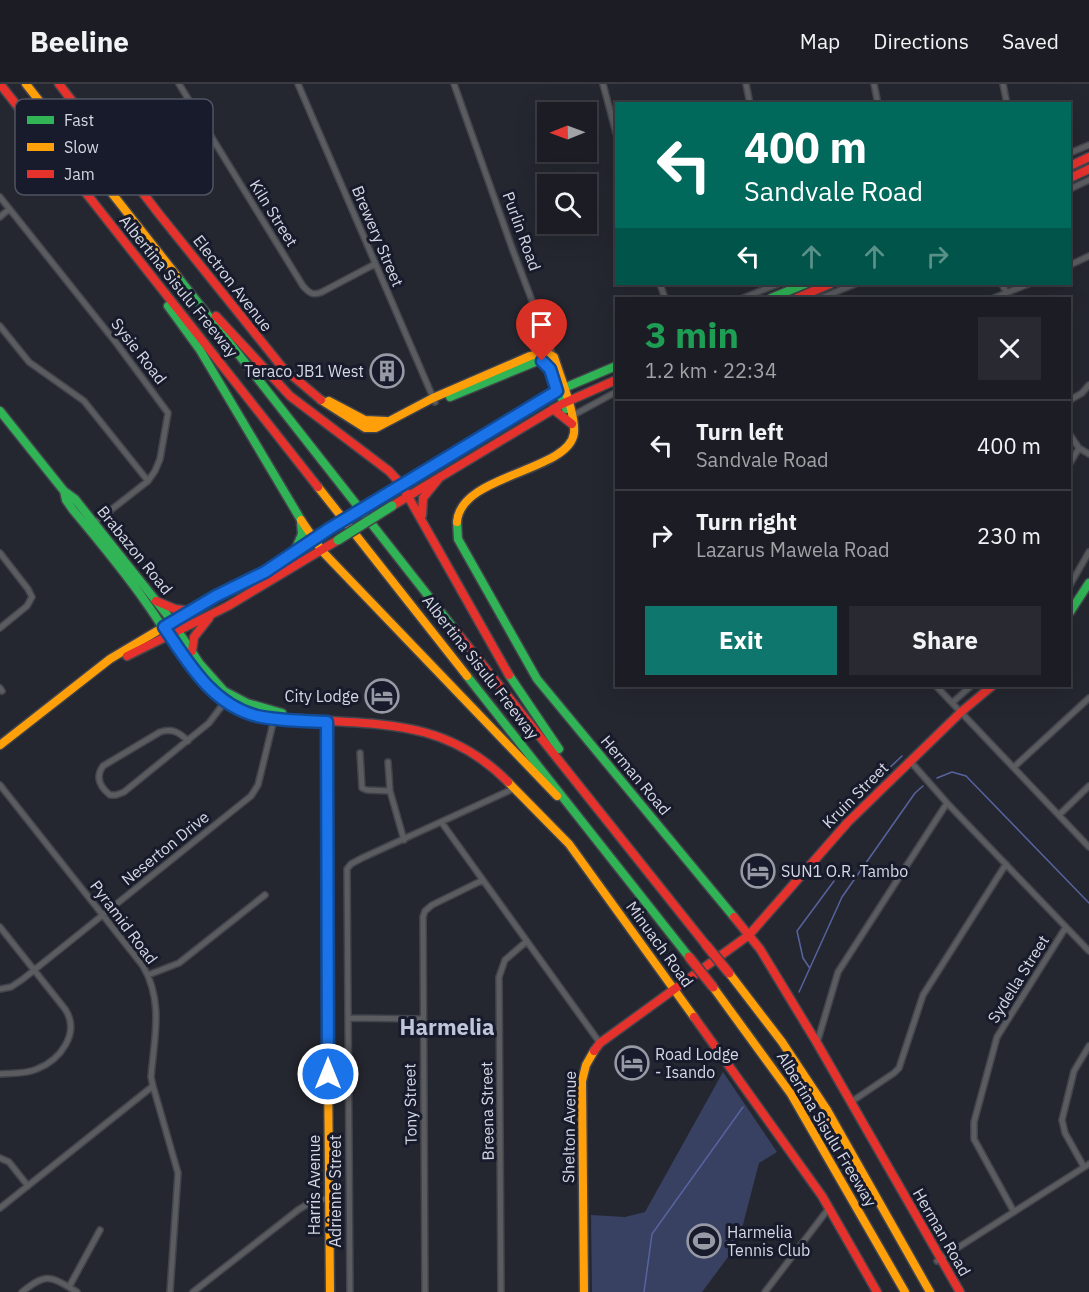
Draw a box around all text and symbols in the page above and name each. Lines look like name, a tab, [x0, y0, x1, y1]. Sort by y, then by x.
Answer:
text: Beeline	[30, 23, 129, 60]
text: Map	[800, 27, 840, 55]
text: Directions	[873, 27, 969, 55]
text: Saved	[1002, 27, 1059, 55]
legend	[15, 99, 213, 195]
north arrow	[537, 102, 597, 162]
map controls	[537, 102, 597, 234]
text: Fast	[64, 110, 94, 130]
text: 400 m	[744, 120, 867, 175]
icon: left	[645, 126, 723, 204]
text: Slow	[64, 137, 99, 157]
text: Jam	[64, 164, 95, 184]
text: Sandvale Road	[744, 173, 923, 208]
button: search	[537, 174, 597, 234]
street label: Kiln Street	[246, 176, 302, 250]
street label: Brewery Street	[348, 183, 408, 289]
street label: Purlin Road	[498, 189, 546, 273]
street label: Albertina Sisulu Freeway	[115, 211, 243, 361]
street label: Electron Avenue	[189, 231, 277, 335]
icon: left	[732, 240, 765, 273]
icon: ahead	[795, 240, 828, 273]
icon: ahead	[858, 240, 891, 273]
icon: right	[921, 240, 954, 273]
pin	[516, 299, 567, 361]
icon: arrive	[525, 308, 558, 341]
text: 3 min	[645, 311, 739, 358]
street label: Sysie Road	[107, 314, 171, 388]
button: close	[978, 317, 1041, 380]
building icon: Teraco JB1 West	[369, 353, 405, 389]
text: 1.2 km · 22:34	[645, 357, 777, 384]
place label: Teraco JB1 West	[244, 361, 364, 381]
text: Turn left	[696, 417, 784, 446]
icon: left	[645, 429, 678, 462]
text: 400 m	[977, 431, 1041, 460]
text: Sandvale Road	[696, 446, 829, 473]
street label: Brabazon Road	[93, 502, 177, 598]
text: Turn right	[696, 507, 797, 536]
icon: right	[645, 519, 678, 552]
text: 230 m	[977, 521, 1041, 550]
text: Lazarus Mawela Road	[696, 536, 890, 563]
street label: Albertina Sisulu Freeway	[418, 591, 544, 743]
button: Exit	[645, 606, 837, 675]
button: Share	[849, 606, 1041, 675]
hotel icon: City Lodge	[364, 678, 400, 714]
place label: City Lodge	[284, 686, 359, 706]
street label: Herman Road	[597, 731, 675, 819]
street label: Kruin Street	[818, 758, 892, 832]
street label: Neserton Drive	[117, 806, 213, 889]
hotel icon: SUN1 O.R. Tambo	[740, 853, 776, 889]
place label: SUN1 O.R. Tambo	[781, 861, 908, 881]
street label: Pyramid Road	[86, 876, 162, 968]
street label: Minuach Road	[622, 897, 698, 991]
street label: Sydella Street	[983, 931, 1053, 1027]
district label: Harmelia	[400, 1012, 494, 1041]
position arrow	[296, 1042, 360, 1106]
place label: Road Lodge - Isando	[655, 1044, 739, 1082]
hotel icon: Road Lodge - Isando	[614, 1045, 650, 1081]
street label: Albertina Sisulu Freeway	[773, 1048, 881, 1210]
street label: Breena Street	[476, 1061, 498, 1161]
street label: Tony Street	[399, 1063, 421, 1145]
street label: Shelton Avenue	[558, 1071, 580, 1183]
street label: Harris Avenue	[304, 1134, 324, 1235]
street label: Adrienne Street	[325, 1135, 345, 1247]
street label: Herman Road	[909, 1185, 975, 1279]
place label: Harmelia Tennis Club	[727, 1222, 810, 1260]
sports icon: Harmelia Tennis Club	[686, 1223, 722, 1259]

